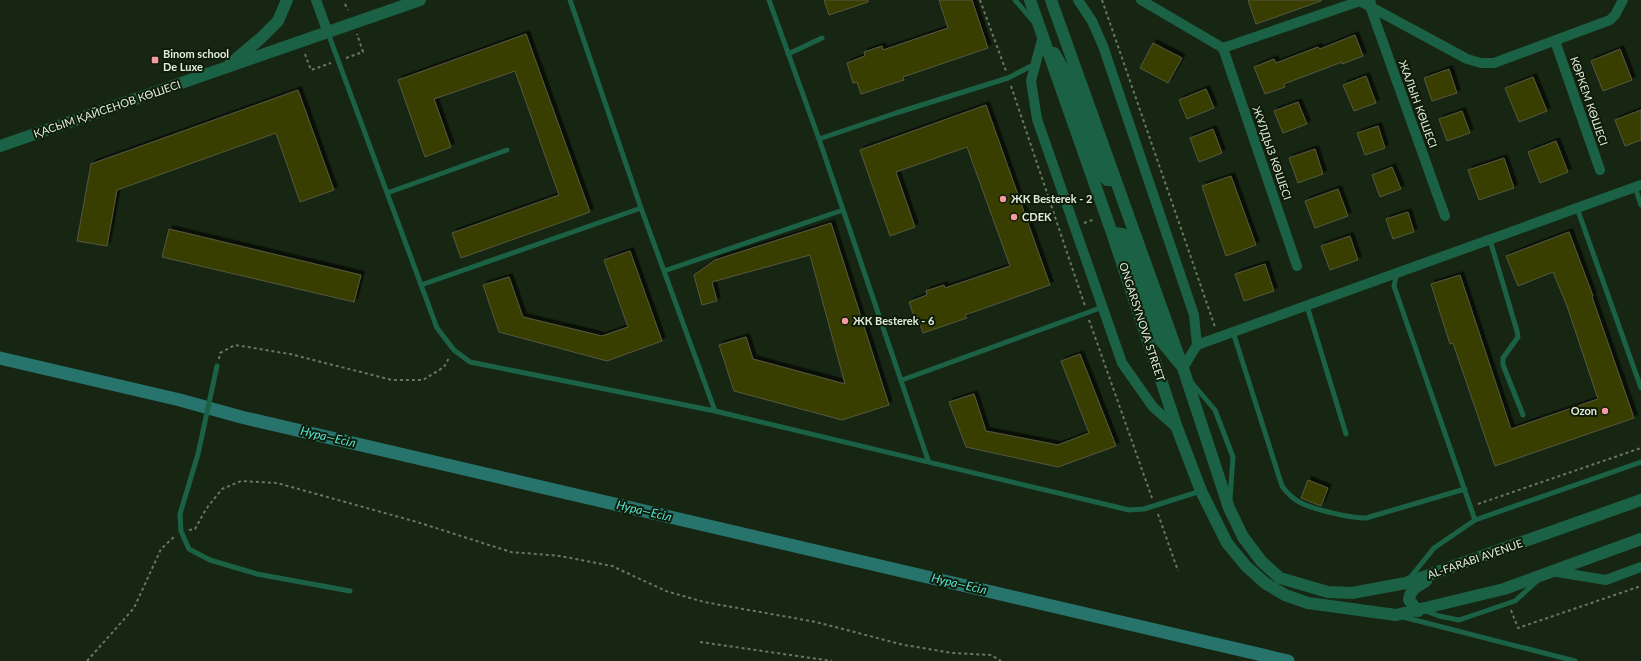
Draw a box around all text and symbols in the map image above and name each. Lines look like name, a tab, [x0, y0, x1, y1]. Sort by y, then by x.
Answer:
place label: Binom school De Luxe	[163, 47, 229, 73]
marker: Binom school De Luxe	[150, 55, 160, 65]
street label: КӨРКЕМ КӨШЕСІ	[1568, 55, 1611, 147]
street label: ЖАЛЫН КӨШЕСІ	[1397, 58, 1440, 149]
street label: ҚАСЫМ ҚАЙСЕНОВ КӨШЕСІ	[32, 77, 182, 140]
street label: ЖҰЛДЫЗ КӨШЕСІ	[1250, 104, 1295, 201]
place label: ЖК Besterek - 2	[1011, 192, 1092, 205]
marker: ЖК Besterek - 2	[998, 194, 1008, 204]
place label: CDEK	[1022, 210, 1052, 223]
marker: CDEK	[1009, 212, 1019, 222]
street label: ONGARSYNOVA STREET	[1117, 261, 1168, 384]
place label: ЖК Besterek - 6	[853, 314, 935, 327]
marker: ЖК Besterek - 6	[840, 316, 850, 326]
place label: Ozon	[1571, 404, 1597, 417]
marker: Ozon	[1600, 406, 1610, 416]
water label: Нура—Есіл	[299, 423, 357, 450]
water label: Нура—Есіл	[615, 497, 673, 524]
street label: AL-FARABI AVENUE	[1425, 536, 1524, 581]
water label: Нура—Есіл	[930, 570, 988, 597]

